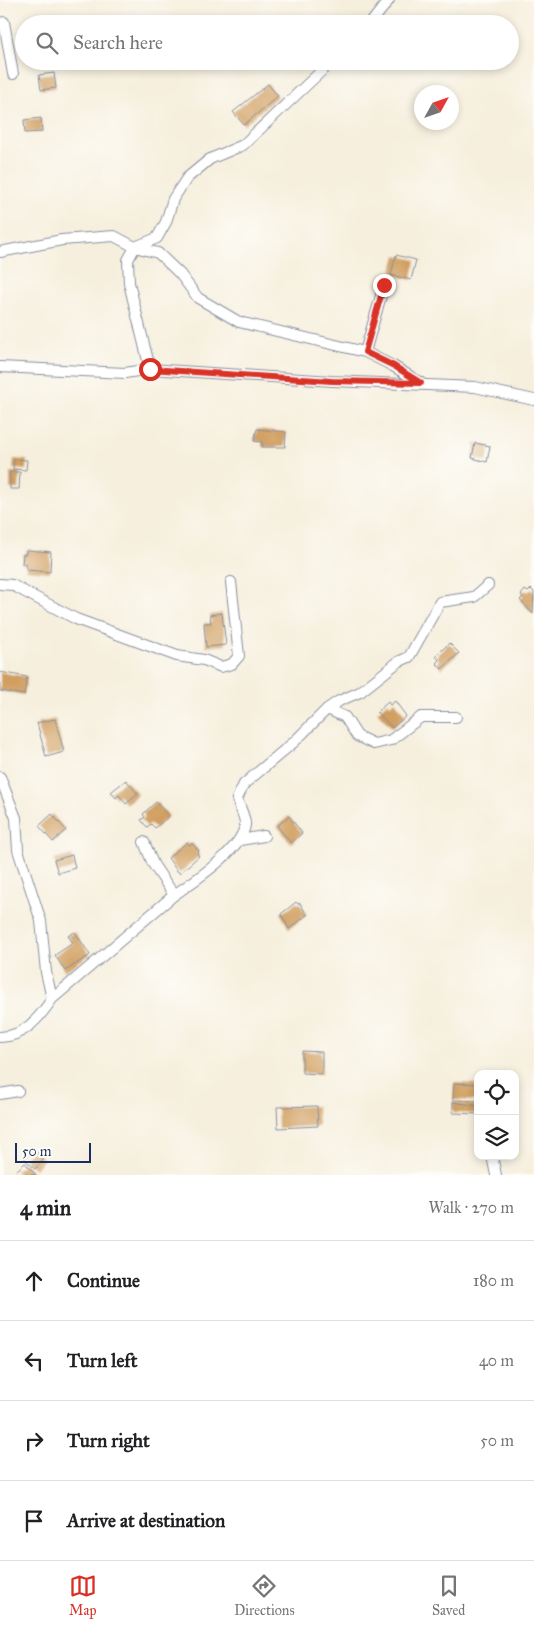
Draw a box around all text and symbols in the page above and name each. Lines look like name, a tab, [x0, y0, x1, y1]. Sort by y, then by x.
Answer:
search box	[15, 15, 519, 70]
icon: search	[33, 29, 61, 57]
text: Search here	[73, 31, 163, 54]
north arrow	[414, 85, 459, 130]
route end	[373, 274, 396, 297]
route start	[139, 358, 162, 381]
map controls	[474, 1070, 519, 1160]
button: locate	[474, 1070, 519, 1115]
button: layers	[474, 1115, 519, 1160]
scale bar	[15, 1140, 91, 1163]
text: 50 m	[22, 1143, 51, 1160]
text: 4 min	[20, 1195, 71, 1221]
text: Walk · 270 m	[428, 1198, 514, 1217]
icon: ahead	[20, 1267, 48, 1295]
text: Continue	[67, 1269, 140, 1292]
text: 180 m	[473, 1271, 514, 1290]
icon: left	[20, 1347, 48, 1375]
text: Turn left	[67, 1349, 137, 1372]
text: 40 m	[479, 1351, 514, 1370]
icon: right	[20, 1427, 48, 1455]
text: Turn right	[67, 1429, 150, 1452]
text: 50 m	[480, 1431, 514, 1450]
icon: arrive	[20, 1507, 48, 1535]
text: Arrive at destination	[67, 1509, 225, 1532]
tab: Map	[69, 1572, 97, 1619]
tab: Directions	[234, 1572, 295, 1619]
tab: Saved	[432, 1572, 465, 1619]

